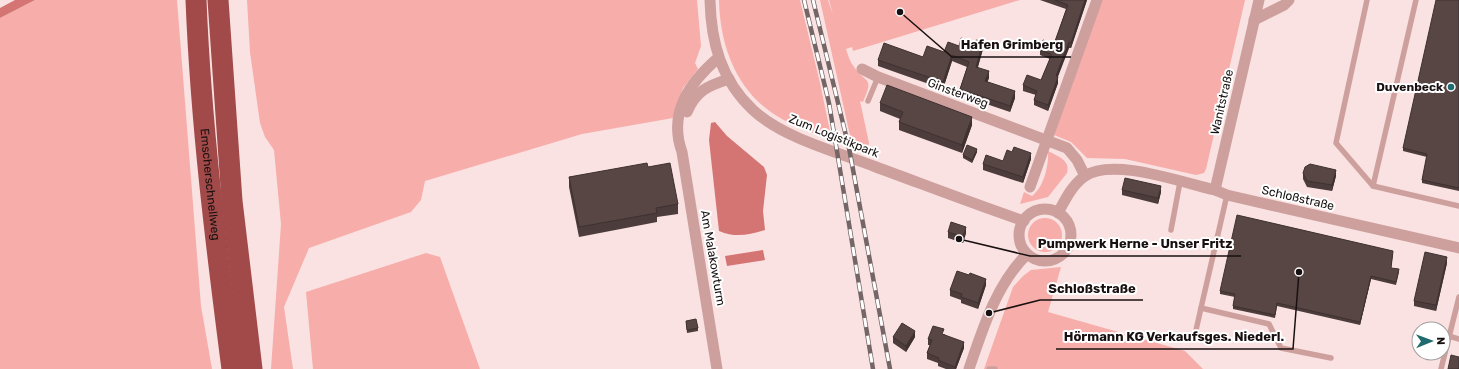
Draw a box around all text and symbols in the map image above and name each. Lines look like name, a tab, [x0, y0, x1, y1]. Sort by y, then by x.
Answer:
callout: Hafen Grimberg	[952, 32, 1071, 57]
text: Hafen Grimberg	[961, 37, 1063, 52]
street label: Wanitstraße	[1208, 68, 1236, 136]
street label: Ginsterweg	[926, 76, 990, 110]
place label: Duvenbeck	[1376, 80, 1443, 94]
marker: Duvenbeck	[1446, 82, 1456, 92]
street label: Zum Logistikpark	[787, 112, 882, 161]
street label: Emscherschnellweg	[197, 128, 223, 241]
street label: Schloßstraße	[1260, 183, 1336, 213]
street label: Am Malakowturm	[698, 209, 728, 307]
callout: Pumpwerk Herne - Unser Fritz	[1030, 231, 1241, 256]
text: Pumpwerk Herne - Unser Fritz	[1038, 236, 1232, 251]
callout: Schloßstraße	[1040, 275, 1143, 300]
text: Schloßstraße	[1048, 281, 1136, 296]
north arrow	[1411, 321, 1451, 361]
callout: Hörmann KG Verkaufsges. Niederl.	[1056, 324, 1293, 349]
text: Hörmann KG Verkaufsges. Niederl.	[1064, 329, 1284, 344]
text: N	[1434, 337, 1447, 345]

